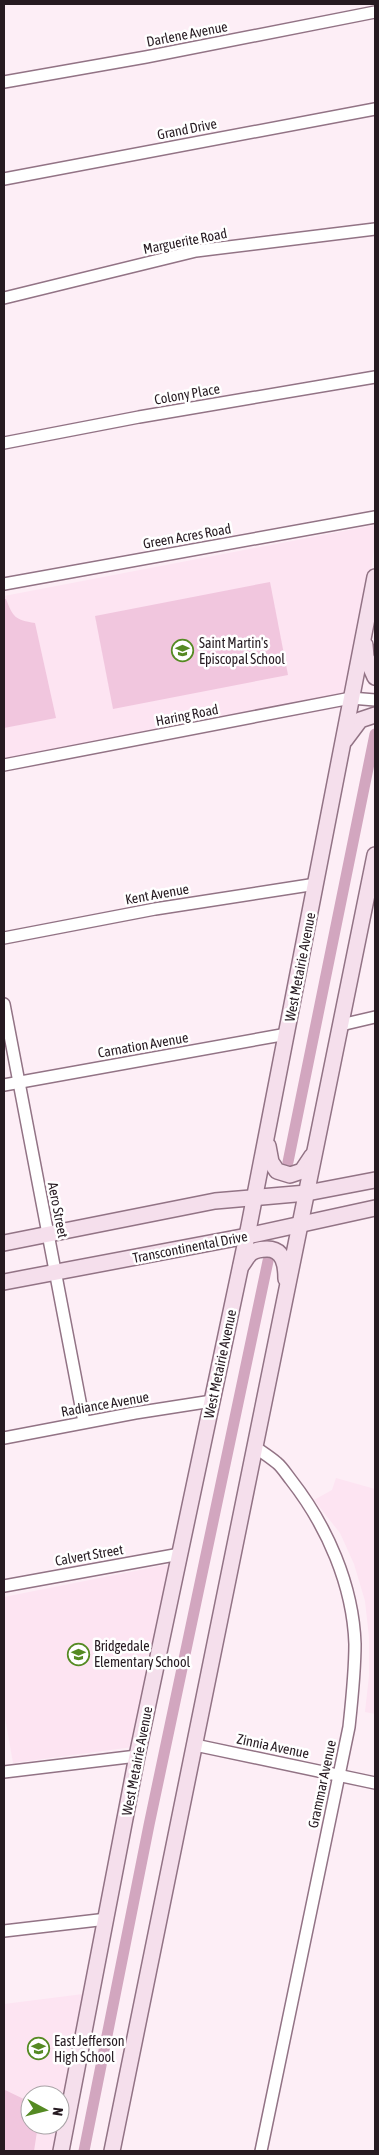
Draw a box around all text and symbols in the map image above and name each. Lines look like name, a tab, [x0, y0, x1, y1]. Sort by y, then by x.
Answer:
street label: Darlene Avenue	[145, 18, 229, 50]
street label: Grand Drive	[156, 115, 218, 143]
street label: Marguerite Road	[142, 225, 228, 257]
street label: Colony Place	[153, 380, 221, 408]
street label: Green Acres Road	[142, 520, 232, 552]
place label: Saint Martin's Episcopal School	[199, 635, 285, 667]
school or university icon: Saint Martin's Episcopal School	[171, 639, 195, 663]
street label: Haring Road	[154, 701, 220, 729]
street label: Kent Avenue	[124, 881, 190, 907]
street label: West Metairie Avenue	[282, 911, 318, 1023]
street label: Carnation Avenue	[97, 1029, 189, 1061]
street label: Aero Street	[45, 1181, 71, 1239]
street label: Transcontinental Drive	[131, 1228, 249, 1266]
street label: West Metairie Avenue	[201, 1308, 239, 1420]
street label: Radiance Avenue	[60, 1388, 150, 1420]
street label: Calvert Street	[54, 1541, 124, 1569]
place label: Bridgedale Elementary School	[94, 1638, 190, 1670]
school or university icon: Bridgedale Elementary School	[66, 1642, 90, 1666]
street label: West Metairie Avenue	[119, 1705, 155, 1817]
street label: Zinnia Avenue	[235, 1731, 311, 1761]
street label: Grammar Avenue	[305, 1739, 339, 1829]
place label: East Jefferson High School	[54, 2033, 125, 2065]
school or university icon: East Jefferson High School	[26, 2037, 50, 2061]
north arrow	[20, 2085, 70, 2135]
text: N	[49, 2107, 66, 2117]

